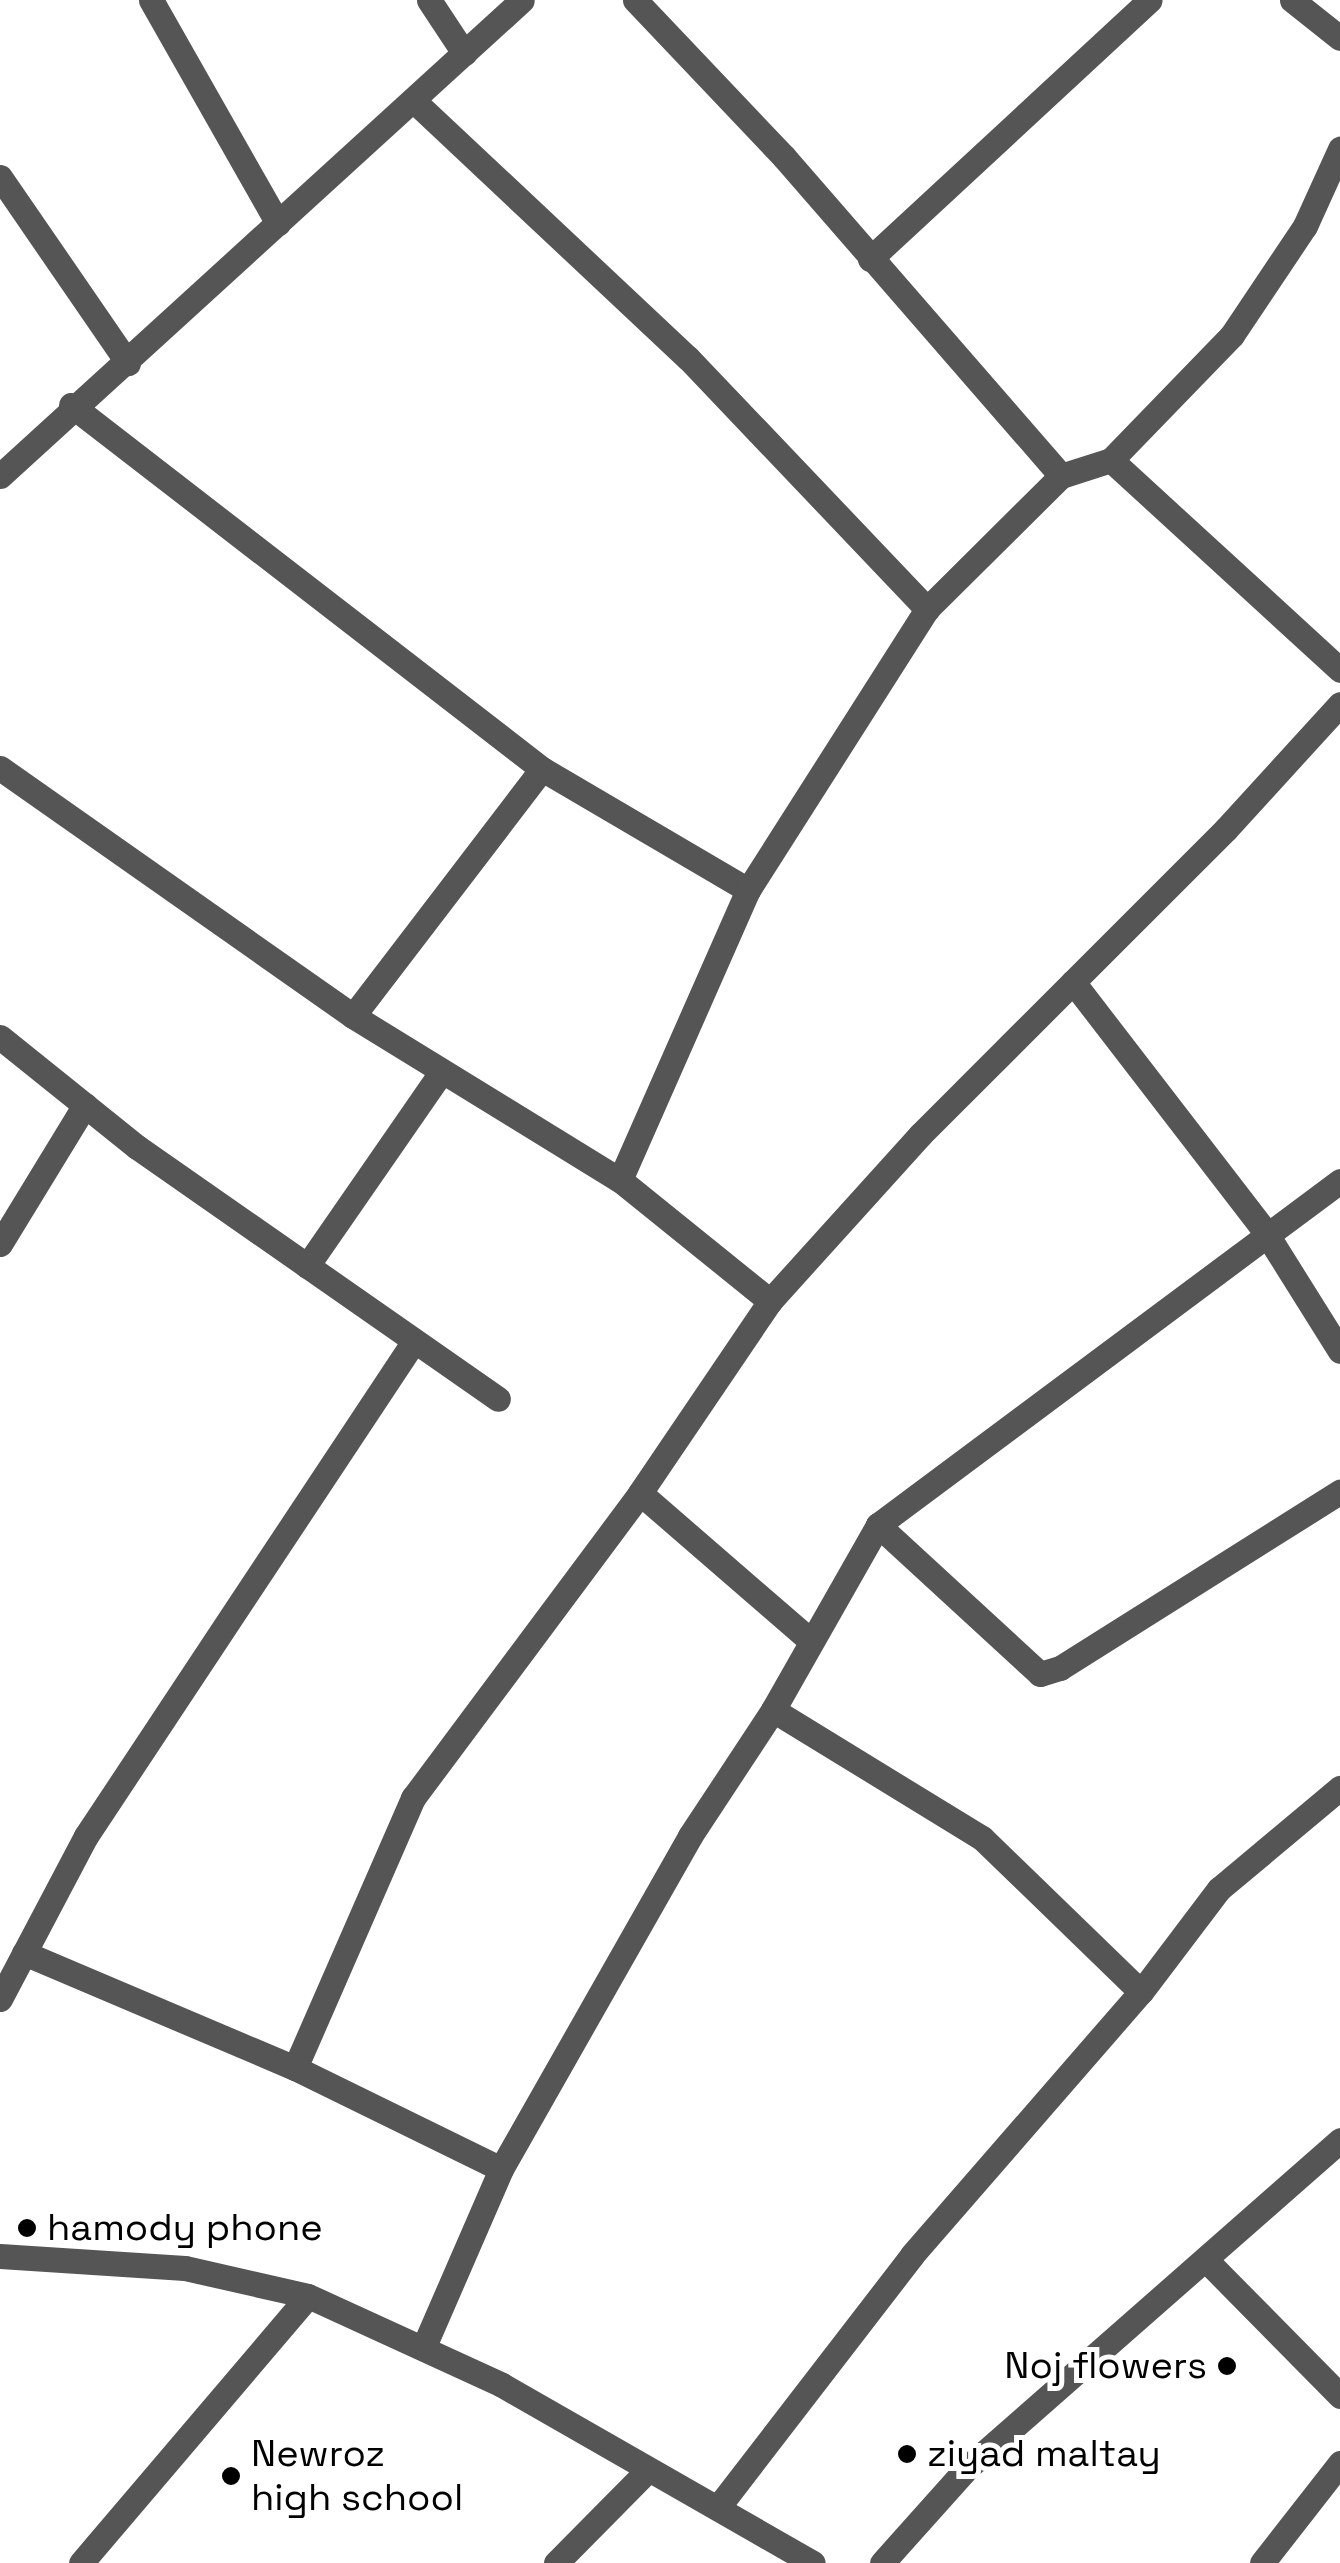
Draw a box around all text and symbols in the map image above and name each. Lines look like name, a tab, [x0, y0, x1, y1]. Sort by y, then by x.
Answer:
place label: hamody phone	[47, 2205, 323, 2251]
marker: hamody phone	[16, 2217, 38, 2239]
place label: Noj flowers	[1004, 2343, 1207, 2389]
marker: Noj flowers	[1216, 2355, 1238, 2377]
place label: Newroz high school	[251, 2431, 463, 2520]
place label: ziyad maltay	[927, 2431, 1161, 2477]
marker: ziyad maltay	[896, 2443, 918, 2465]
marker: Newroz high school	[220, 2465, 242, 2487]

